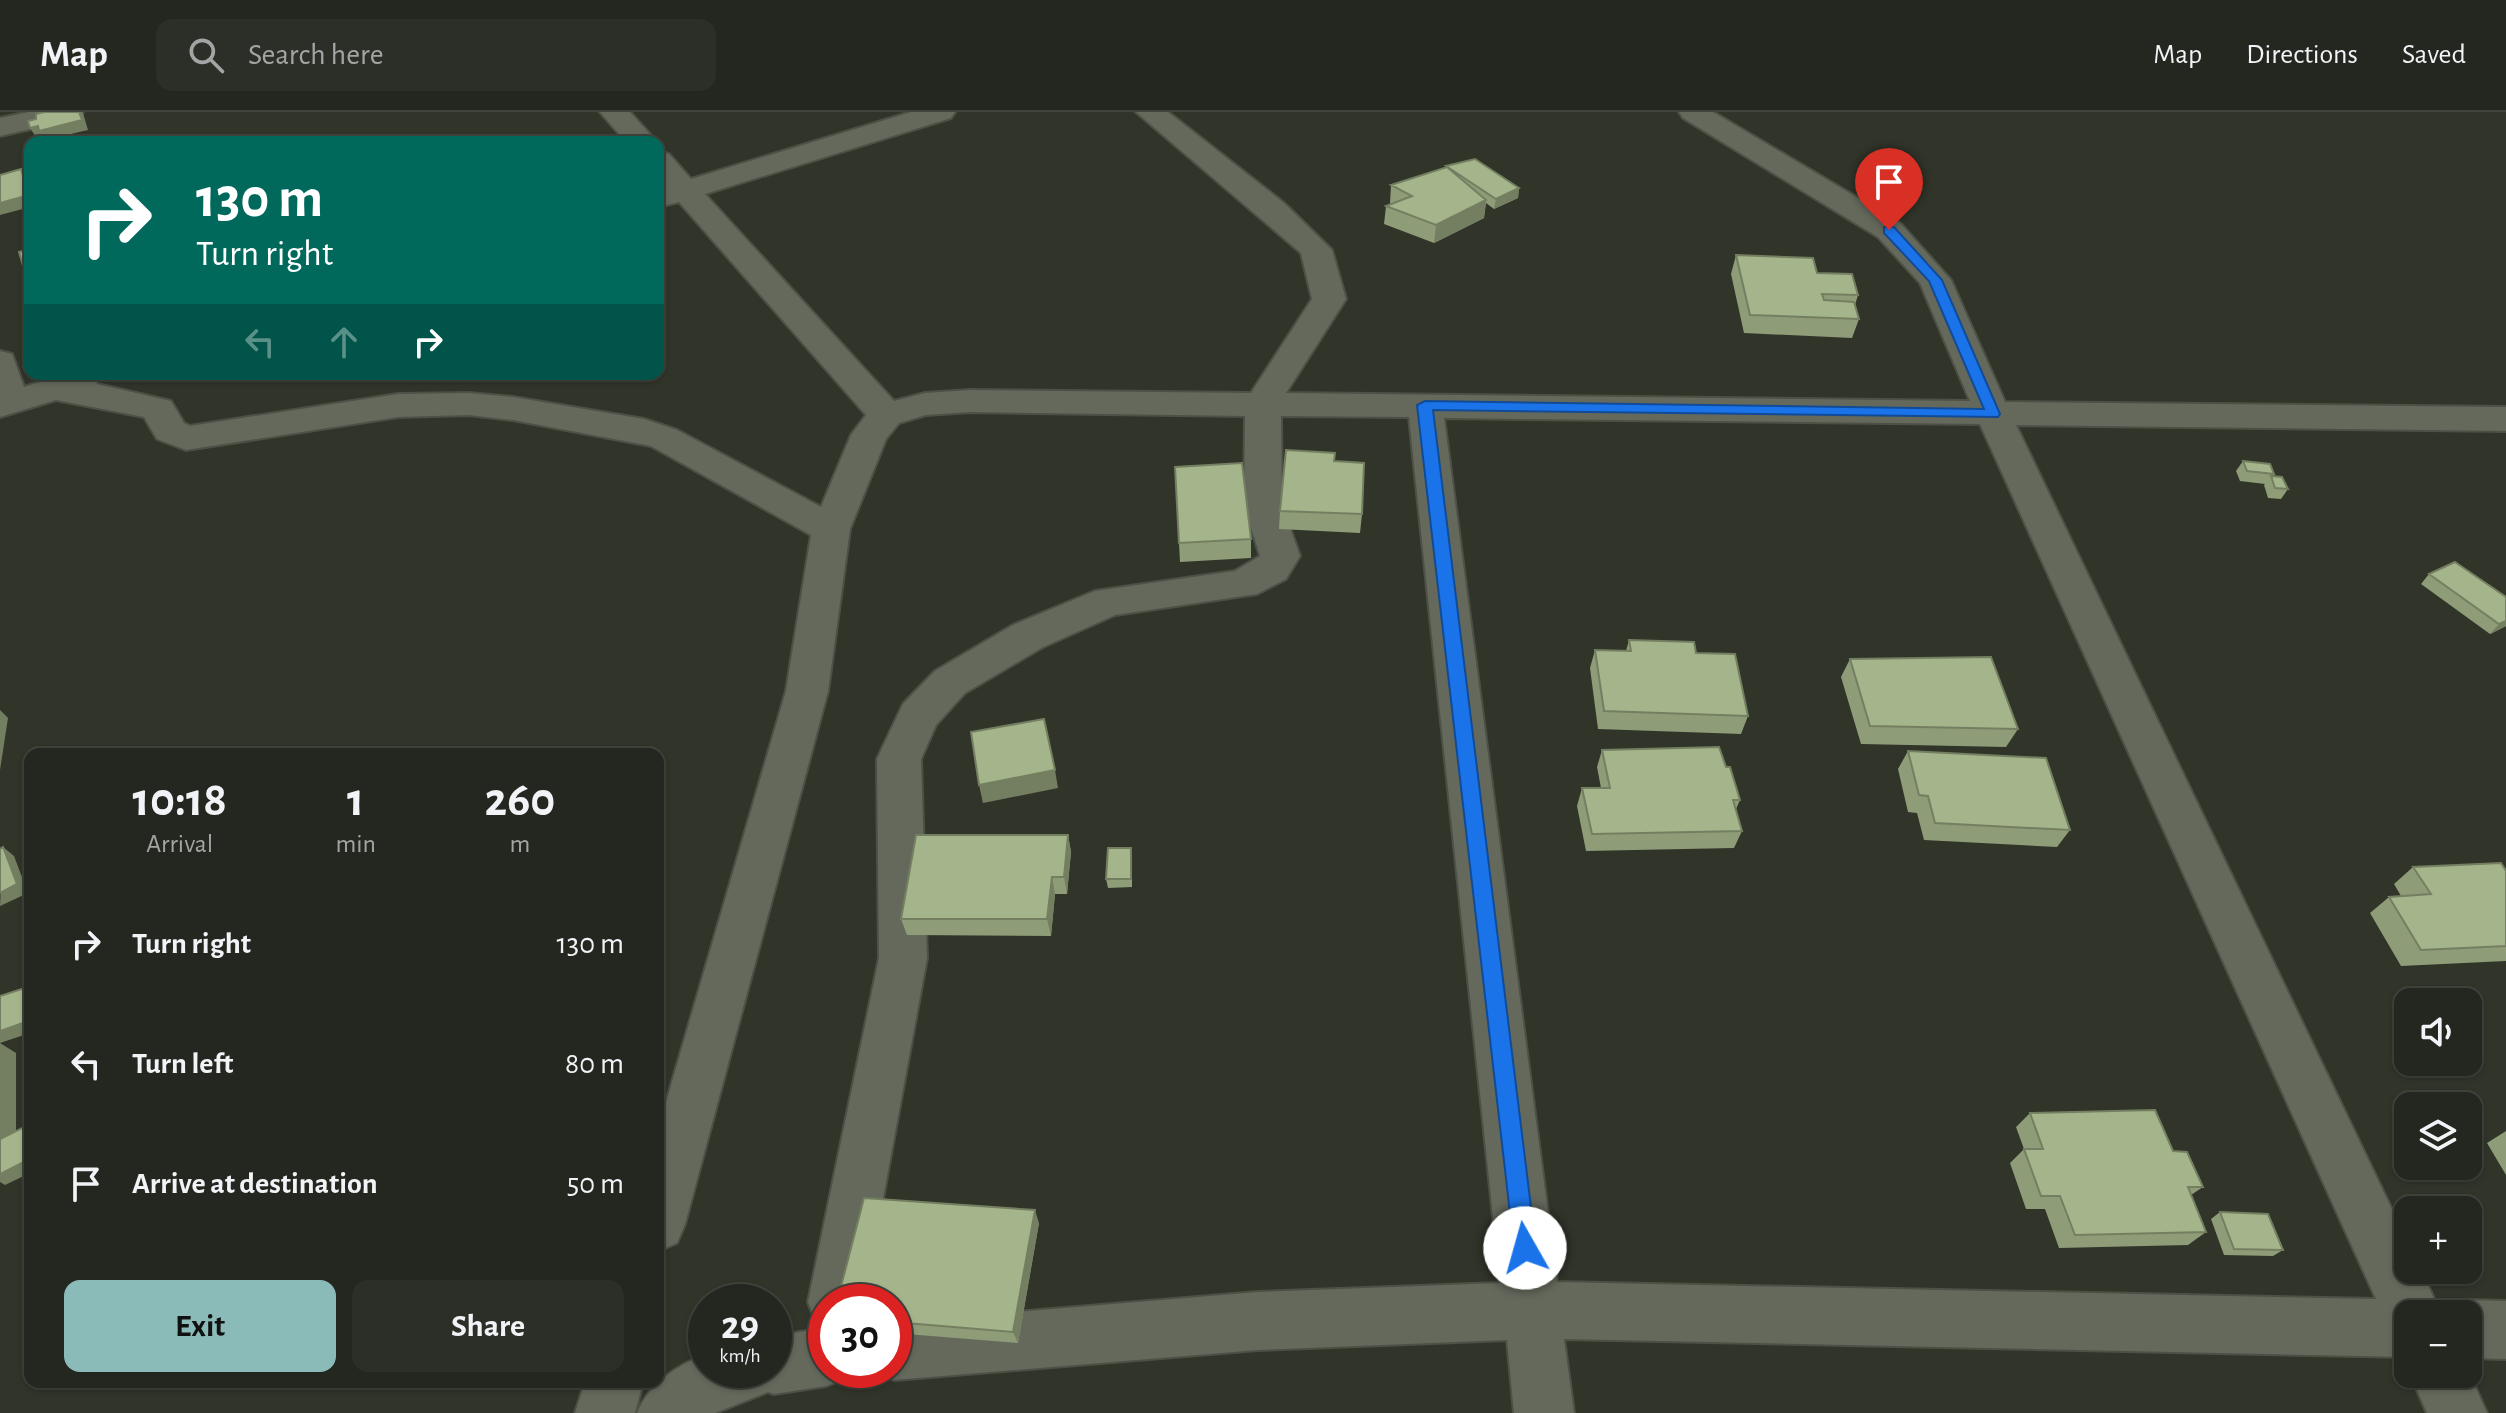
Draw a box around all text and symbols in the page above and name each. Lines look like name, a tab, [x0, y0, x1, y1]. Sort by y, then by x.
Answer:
search box	[156, 19, 716, 91]
icon: search	[184, 33, 228, 77]
text: Map	[40, 36, 108, 74]
text: Search here	[248, 40, 384, 70]
text: Map	[2153, 41, 2202, 69]
text: Directions	[2246, 41, 2358, 69]
text: Saved	[2402, 41, 2466, 69]
pin	[1855, 148, 1923, 230]
icon: arrive	[1867, 160, 1911, 204]
icon: right	[64, 168, 168, 272]
text: 130 m	[196, 171, 323, 227]
text: Turn right	[196, 236, 333, 272]
icon: left	[238, 320, 282, 364]
icon: ahead	[322, 320, 366, 364]
icon: right	[406, 320, 450, 364]
text: 10:18	[133, 777, 227, 825]
text: 1	[347, 777, 364, 825]
text: 260	[485, 777, 555, 825]
text: Arrival	[146, 831, 213, 857]
text: min	[335, 831, 376, 857]
text: m	[510, 831, 530, 857]
icon: right	[64, 922, 108, 966]
text: Turn right	[132, 929, 251, 959]
text: 130 m	[557, 929, 624, 959]
map controls	[2394, 988, 2482, 1388]
button: sound	[2394, 988, 2482, 1076]
icon: left	[64, 1042, 108, 1086]
text: Turn left	[132, 1049, 233, 1079]
text: 80 m	[565, 1049, 624, 1079]
button: layers	[2394, 1092, 2482, 1180]
icon: arrive	[64, 1162, 108, 1206]
text: Arrive at destination	[132, 1169, 378, 1199]
text: 50 m	[567, 1169, 624, 1199]
button: +	[2394, 1196, 2482, 1284]
position arrow	[1483, 1206, 1567, 1290]
button: Exit	[64, 1280, 336, 1372]
button: Share	[352, 1280, 624, 1372]
speed limit sign: 30	[808, 1284, 912, 1388]
button: −	[2394, 1300, 2482, 1388]
text: 29	[721, 1306, 759, 1346]
text: km/h	[719, 1346, 761, 1366]

